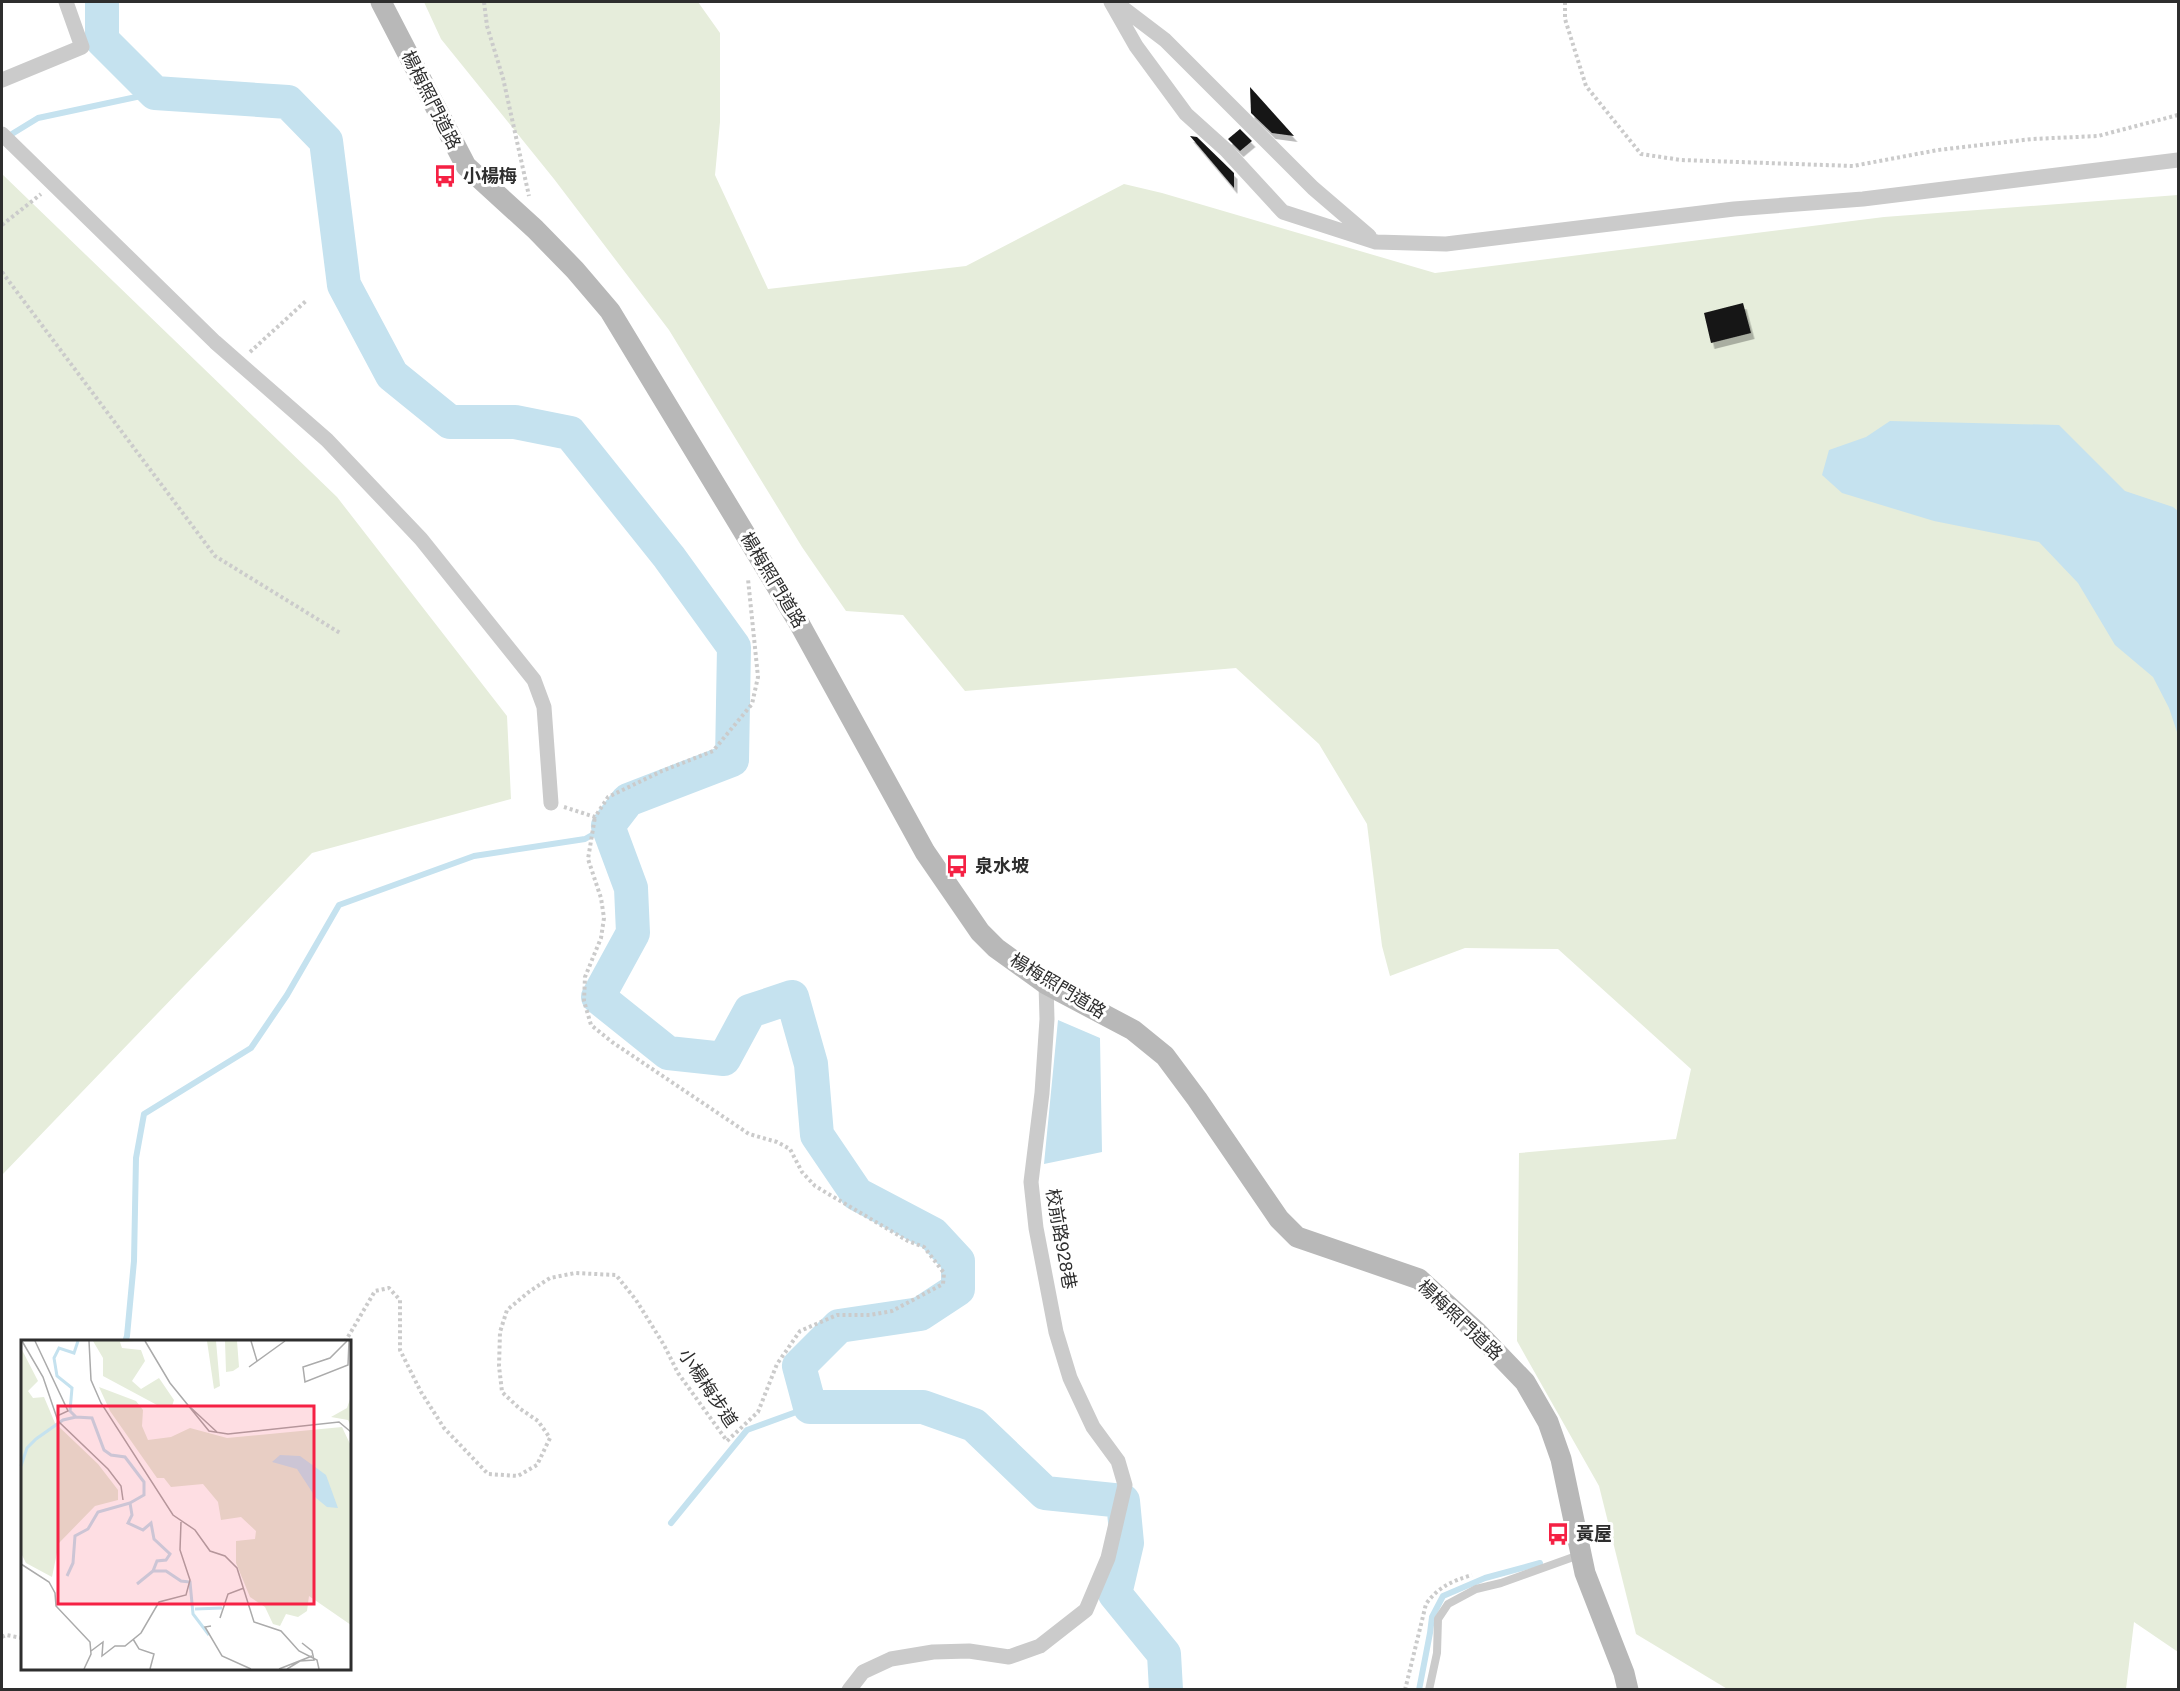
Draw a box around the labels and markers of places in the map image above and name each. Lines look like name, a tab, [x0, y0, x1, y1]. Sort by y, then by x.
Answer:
bus stop icon: 小楊梅	[432, 163, 458, 189]
place label: 小楊梅	[463, 166, 517, 186]
bus stop icon: 泉水坡	[944, 853, 970, 879]
place label: 泉水坡	[975, 856, 1029, 876]
bus stop icon: 黃屋	[1545, 1521, 1571, 1547]
place label: 黃屋	[1576, 1524, 1612, 1544]

